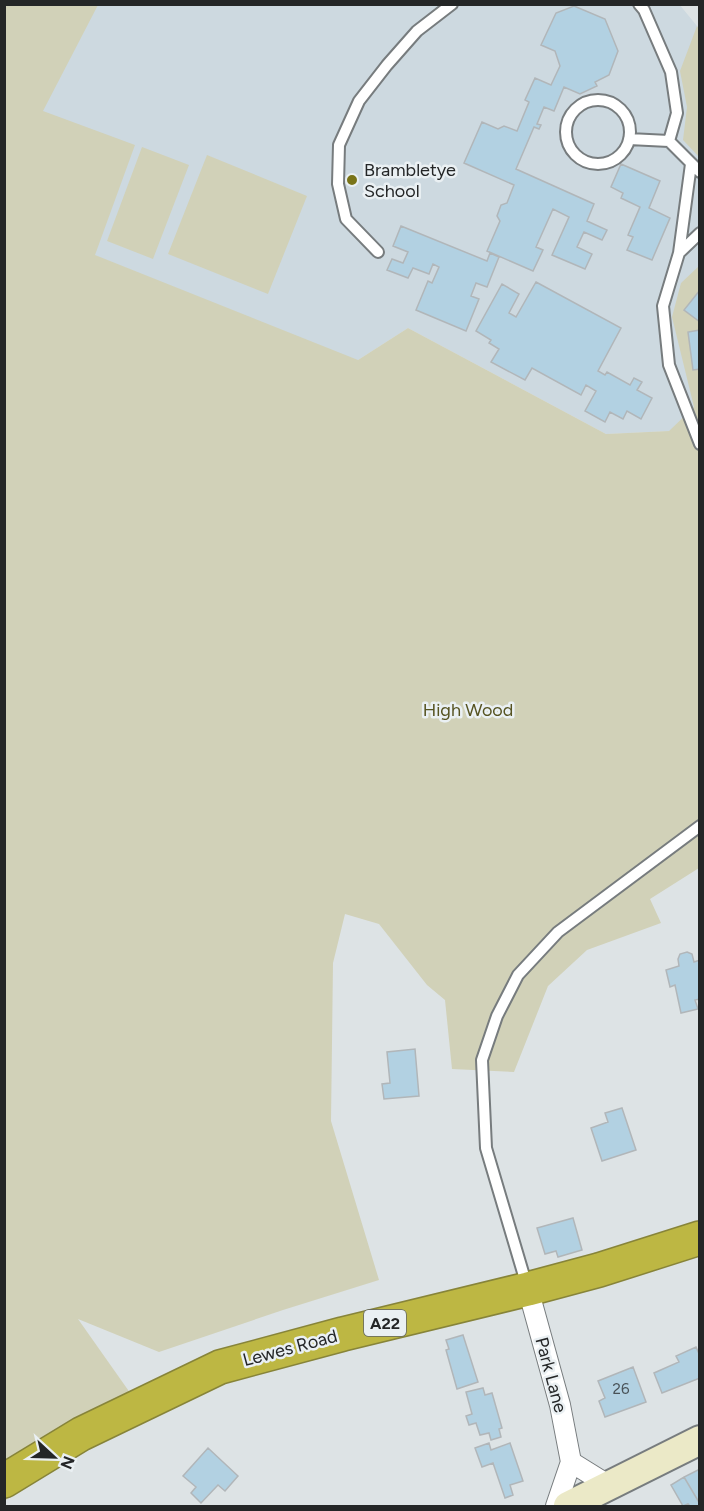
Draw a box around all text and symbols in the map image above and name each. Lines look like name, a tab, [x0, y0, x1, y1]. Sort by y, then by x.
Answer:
place label: Brambletye School	[364, 159, 456, 202]
marker: Brambletye School	[345, 173, 359, 187]
park label: High Wood	[423, 699, 513, 721]
road number: A22	[364, 1310, 406, 1336]
street label: Lewes Road	[240, 1325, 340, 1371]
street label: Park Lane	[530, 1335, 572, 1415]
house number: 26	[613, 1380, 630, 1398]
north arrow	[24, 1427, 84, 1487]
text: N	[56, 1453, 79, 1472]

